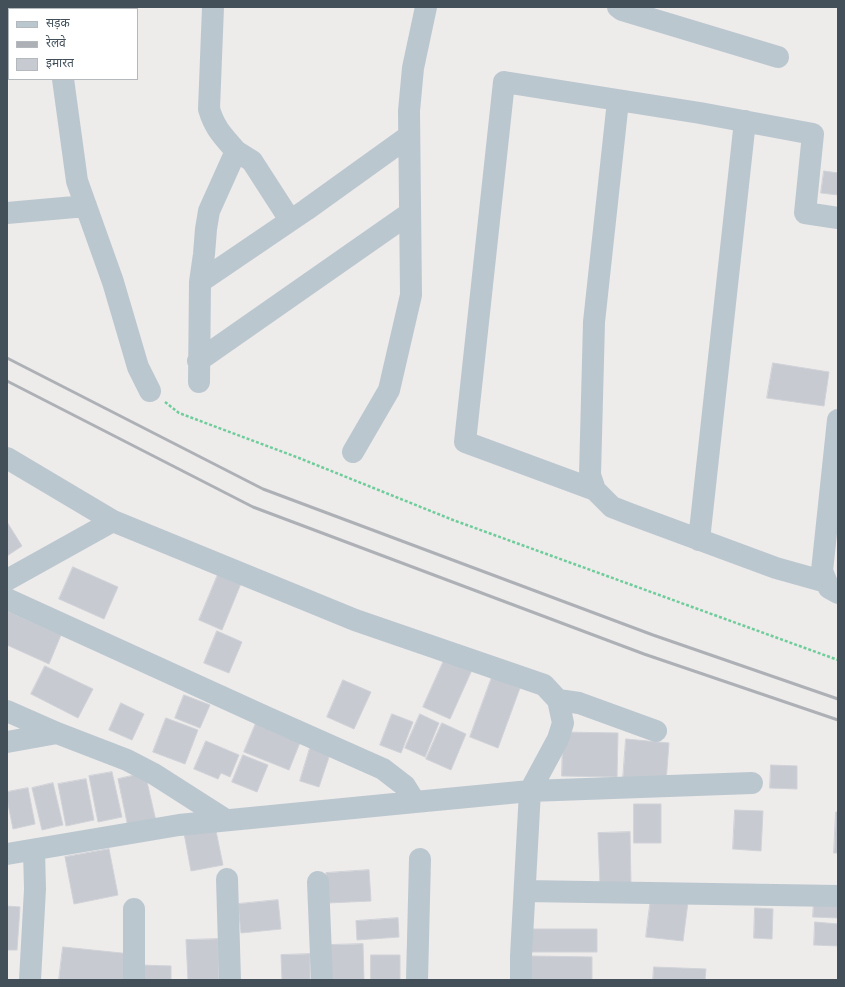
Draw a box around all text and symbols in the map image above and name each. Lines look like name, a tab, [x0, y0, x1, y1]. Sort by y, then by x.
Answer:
legend	[8, 8, 138, 80]
text: सड़क	[46, 16, 70, 30]
text: रेलवे	[46, 36, 66, 50]
text: इमारत	[46, 56, 74, 70]

